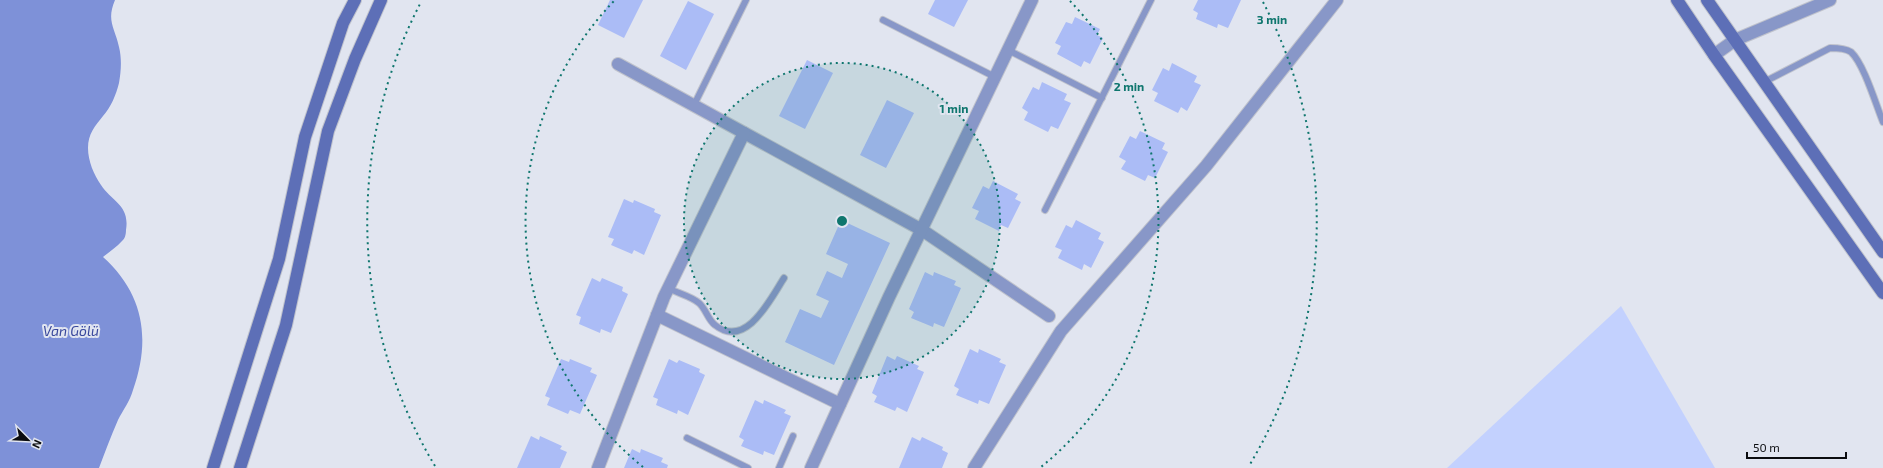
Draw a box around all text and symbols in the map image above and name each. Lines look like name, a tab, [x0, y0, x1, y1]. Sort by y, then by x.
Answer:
text: 3 min	[1257, 12, 1287, 26]
text: 2 min	[1114, 79, 1144, 93]
text: 1 min	[940, 101, 968, 115]
centre of rings	[835, 214, 849, 228]
water label: Van Gölü	[43, 322, 99, 339]
north arrow	[8, 420, 48, 460]
scale bar	[1747, 434, 1846, 460]
text: N	[30, 438, 45, 451]
text: 50 m	[1753, 440, 1780, 454]

